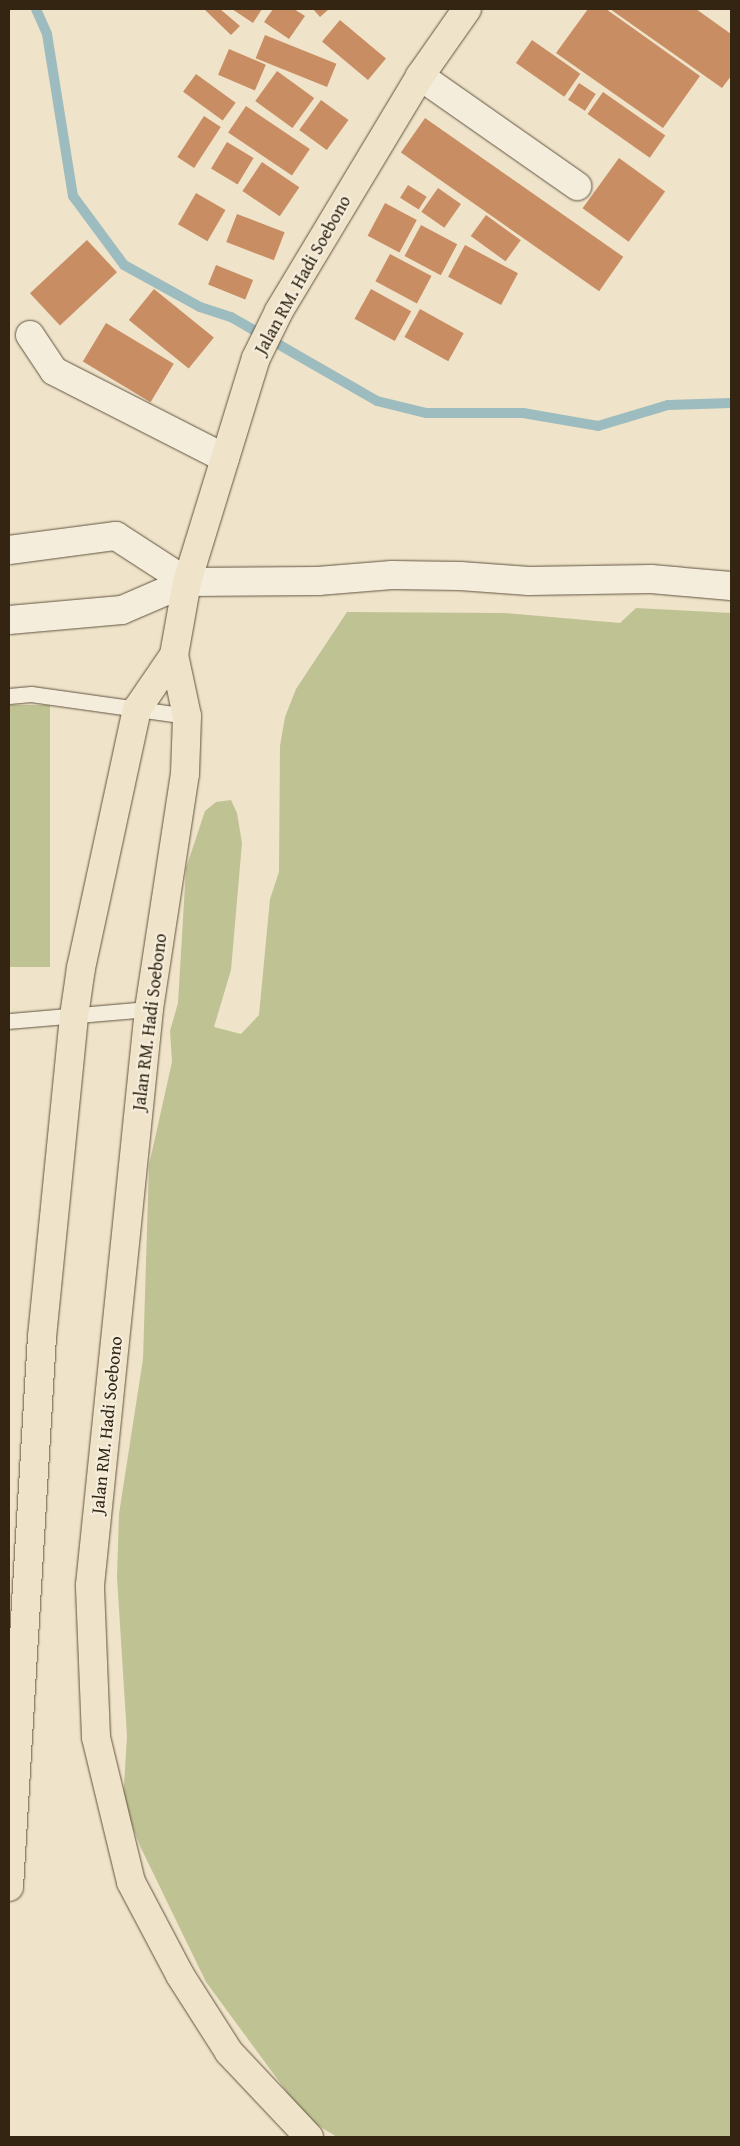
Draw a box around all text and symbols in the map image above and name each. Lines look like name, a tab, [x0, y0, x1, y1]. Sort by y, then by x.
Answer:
street label: Jalan RM. Hadi Soebono	[250, 192, 356, 358]
street label: Jalan RM. Hadi Soebono	[128, 932, 172, 1112]
street label: Jalan RM. Hadi Soebono	[87, 1335, 127, 1515]

